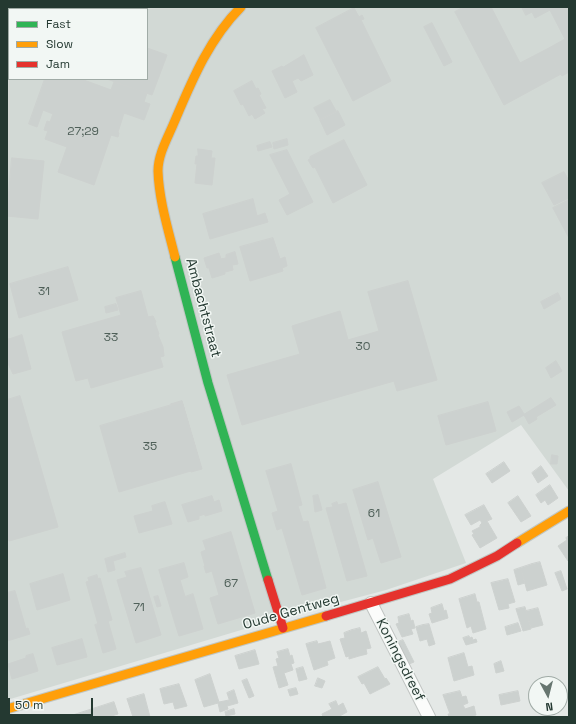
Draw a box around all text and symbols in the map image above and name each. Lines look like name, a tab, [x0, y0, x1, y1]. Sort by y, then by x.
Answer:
legend	[8, 8, 148, 80]
text: Fast	[46, 16, 71, 32]
text: Slow	[46, 36, 73, 52]
text: Jam	[46, 56, 70, 72]
house number: 27;29	[67, 125, 99, 139]
street label: Ambachtstraat	[182, 257, 224, 359]
house number: 31	[38, 285, 50, 299]
house number: 33	[104, 331, 118, 345]
house number: 30	[356, 340, 370, 354]
house number: 35	[143, 440, 157, 454]
house number: 61	[368, 507, 380, 521]
house number: 67	[224, 577, 238, 591]
street label: Oude Gentweg	[241, 590, 341, 634]
house number: 71	[133, 601, 145, 615]
street label: Koningsdreef	[372, 616, 428, 704]
north arrow	[528, 676, 568, 716]
scale bar	[10, 690, 95, 716]
text: 50 m	[15, 697, 43, 713]
text: N	[545, 700, 554, 714]

